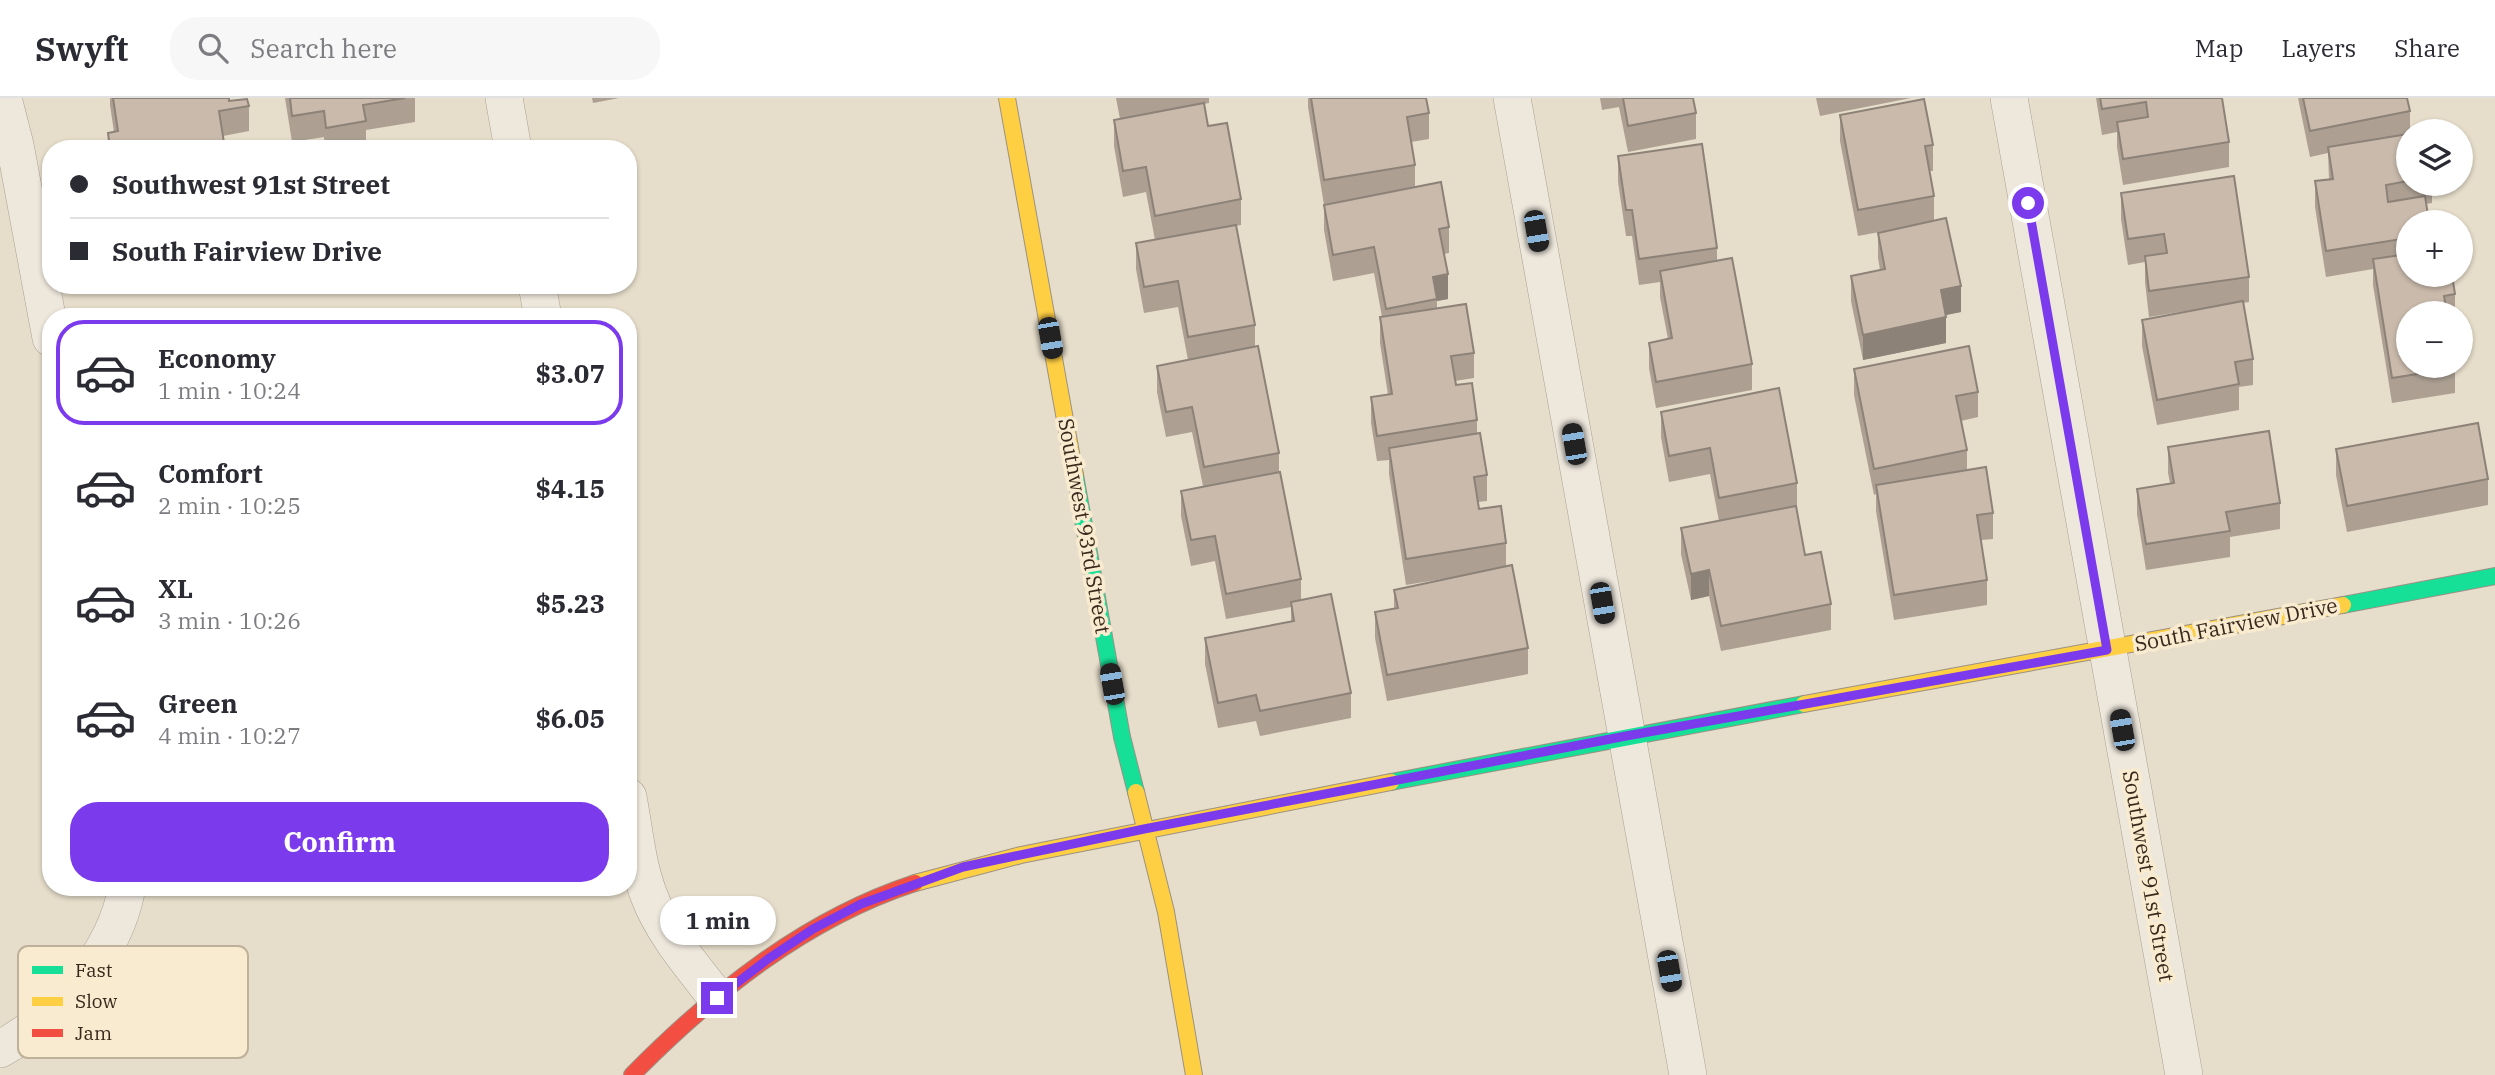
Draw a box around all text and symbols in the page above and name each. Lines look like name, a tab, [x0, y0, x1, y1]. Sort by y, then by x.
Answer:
search box	[170, 17, 660, 80]
text: Swyft	[35, 27, 128, 70]
icon: search	[194, 29, 232, 67]
text: Search here	[250, 31, 397, 65]
text: Map	[2195, 32, 2243, 64]
text: Layers	[2281, 32, 2356, 64]
text: Share	[2394, 32, 2460, 64]
map controls	[2396, 119, 2473, 378]
button: layers	[2396, 119, 2473, 196]
text: Southwest 91st Street	[112, 167, 390, 201]
route start	[2012, 187, 2044, 219]
car	[1523, 208, 1550, 254]
button: +	[2396, 210, 2473, 287]
text: South Fairview Drive	[112, 234, 382, 268]
button: −	[2396, 301, 2473, 378]
car	[1037, 315, 1064, 361]
icon: car	[74, 341, 137, 404]
text: Economy	[158, 341, 276, 375]
text: $3.07	[535, 356, 605, 390]
text: 1 min · 10:24	[158, 375, 301, 405]
street label: Southwest 93rd Street	[1052, 416, 1118, 636]
car	[1561, 421, 1588, 467]
icon: car	[74, 456, 137, 519]
text: Comfort	[158, 456, 263, 490]
text: $4.15	[535, 471, 605, 505]
text: 2 min · 10:25	[158, 490, 301, 520]
icon: car	[74, 571, 137, 634]
text: XL	[158, 571, 193, 605]
car	[1589, 580, 1616, 626]
text: $5.23	[535, 586, 605, 620]
street label: South Fairview Drive	[2132, 591, 2340, 657]
text: 3 min · 10:26	[158, 605, 301, 635]
car	[1099, 661, 1126, 707]
icon: car	[74, 686, 137, 749]
text: Green	[158, 686, 238, 720]
text: $6.05	[535, 701, 605, 735]
car	[2109, 707, 2136, 753]
text: 4 min · 10:27	[158, 720, 301, 750]
street label: Southwest 91st Street	[2117, 768, 2181, 984]
button: Confirm	[70, 802, 609, 882]
callout: 1 min	[659, 897, 775, 946]
text: 1 min	[686, 905, 750, 935]
legend	[18, 946, 248, 1058]
car	[1656, 948, 1683, 994]
text: Fast	[75, 958, 113, 982]
route end	[701, 982, 733, 1014]
text: Slow	[75, 989, 117, 1013]
text: Jam	[75, 1021, 112, 1045]

